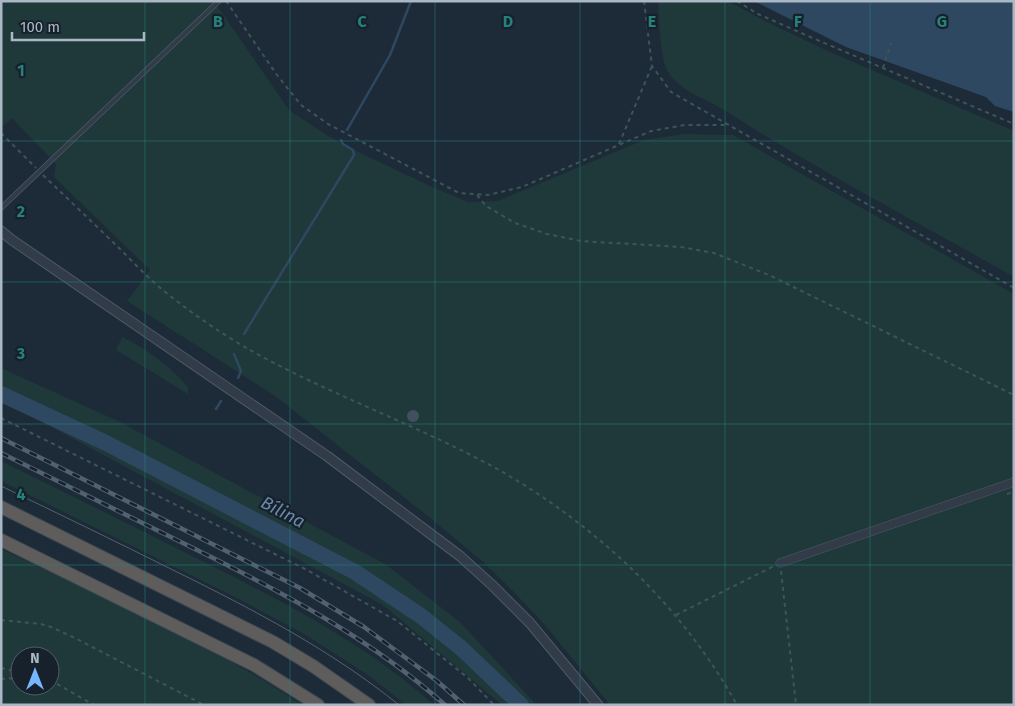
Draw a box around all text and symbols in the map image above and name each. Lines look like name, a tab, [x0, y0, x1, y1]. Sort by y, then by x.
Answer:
scale bar	[12, 10, 145, 42]
text: B	[213, 12, 223, 31]
text: C	[357, 12, 367, 31]
text: D	[503, 12, 513, 31]
text: E	[648, 12, 656, 31]
text: F	[794, 12, 802, 31]
text: G	[937, 12, 947, 31]
text: 100 m	[20, 18, 60, 36]
text: 1	[17, 61, 25, 80]
text: 2	[17, 202, 25, 221]
text: 3	[16, 344, 25, 363]
text: 4	[16, 485, 26, 504]
water label: Bílina	[257, 491, 309, 533]
north arrow	[10, 646, 60, 696]
text: N	[30, 650, 40, 667]

